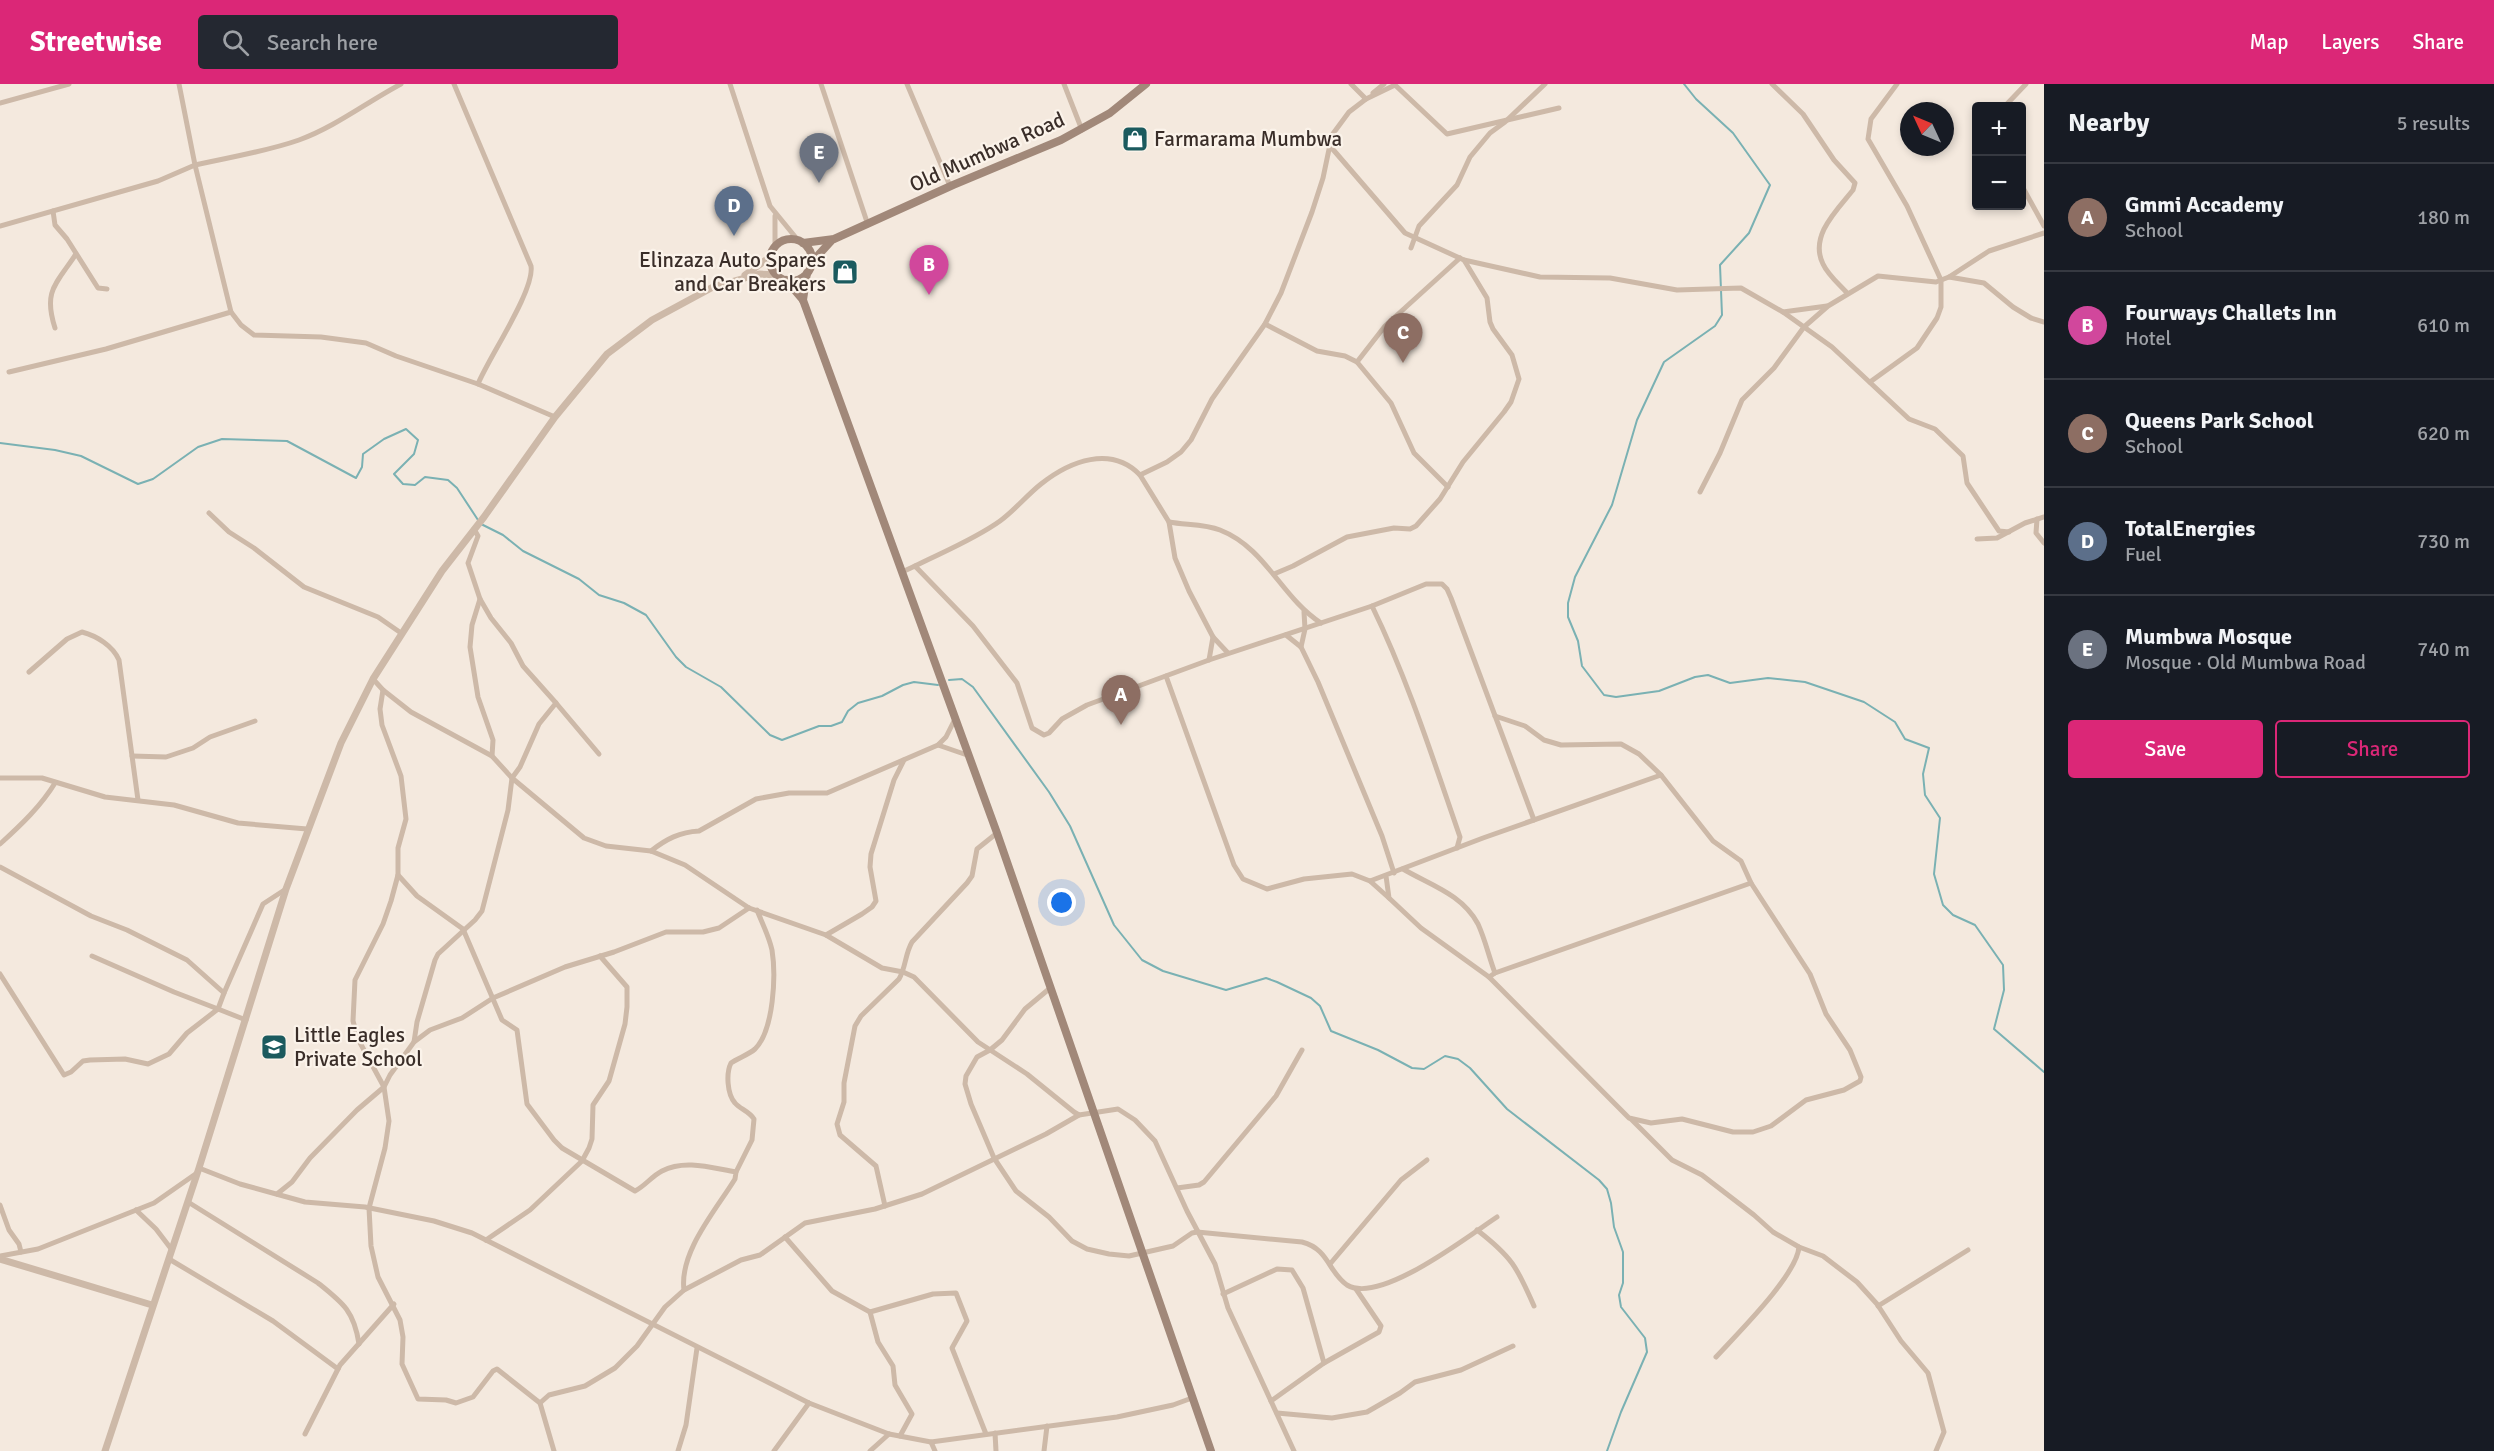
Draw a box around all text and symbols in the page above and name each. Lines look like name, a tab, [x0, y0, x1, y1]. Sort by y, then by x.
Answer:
search box	[198, 15, 618, 69]
text: Streetwise	[30, 25, 162, 59]
icon: search	[219, 26, 252, 59]
text: Search here	[267, 29, 378, 56]
text: Map	[2250, 29, 2288, 55]
text: Layers	[2321, 29, 2379, 55]
text: Share	[2412, 29, 2464, 55]
north arrow	[1900, 102, 1954, 156]
map controls	[1972, 102, 2026, 210]
button: +	[1972, 102, 2026, 156]
street label: Old Mumbwa Road	[905, 106, 1069, 198]
text: Nearby	[2068, 107, 2149, 139]
text: 5 results	[2397, 111, 2470, 136]
shop icon: Farmarama Mumbwa	[1120, 124, 1150, 154]
place label: Farmarama Mumbwa	[1154, 126, 1342, 152]
pin: E	[800, 134, 838, 183]
button: −	[1972, 156, 2026, 210]
pin: D	[714, 186, 754, 236]
text: Gmmi Accademy	[2125, 191, 2283, 218]
text: A	[2081, 205, 2094, 230]
text: 180 m	[2417, 205, 2470, 230]
text: School	[2125, 218, 2183, 243]
pin: B	[910, 246, 948, 295]
place label: Elinzaza Auto Spares and Car Breakers	[639, 247, 826, 297]
shop icon: Elinzaza Auto Spares and Car Breakers	[830, 257, 860, 287]
text: Fourways Challets Inn	[2125, 299, 2337, 326]
text: B	[2081, 313, 2094, 338]
text: 610 m	[2417, 313, 2470, 338]
pin: C	[1384, 314, 1422, 363]
text: Hotel	[2125, 326, 2171, 351]
text: Queens Park School	[2125, 407, 2314, 434]
text: C	[2081, 421, 2094, 446]
text: 620 m	[2417, 421, 2470, 446]
text: School	[2125, 434, 2183, 459]
text: TotalEnergies	[2125, 515, 2255, 542]
text: D	[2081, 529, 2094, 554]
text: 730 m	[2417, 529, 2470, 554]
text: Fuel	[2125, 542, 2162, 567]
text: Mumbwa Mosque	[2125, 623, 2292, 650]
text: E	[2082, 637, 2093, 662]
text: 740 m	[2417, 637, 2470, 662]
text: Mosque · Old Mumbwa Road	[2125, 650, 2366, 675]
pin: A	[1102, 676, 1140, 725]
button: Save	[2068, 720, 2263, 778]
button: Share	[2275, 720, 2470, 778]
your location	[1047, 888, 1076, 917]
place label: Little Eagles Private School	[294, 1022, 422, 1072]
school or university icon: Little Eagles Private School	[259, 1032, 289, 1062]

